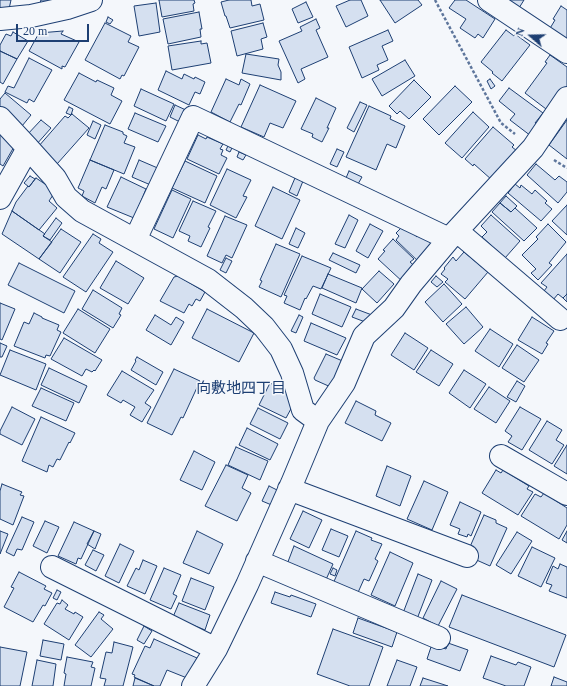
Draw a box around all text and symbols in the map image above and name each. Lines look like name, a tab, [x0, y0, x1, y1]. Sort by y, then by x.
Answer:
scale bar	[18, 16, 91, 42]
north arrow	[511, 16, 551, 56]
text: 20 m	[23, 24, 47, 38]
text: N	[513, 26, 527, 38]
district label: 向敷地四丁目	[196, 378, 286, 396]

